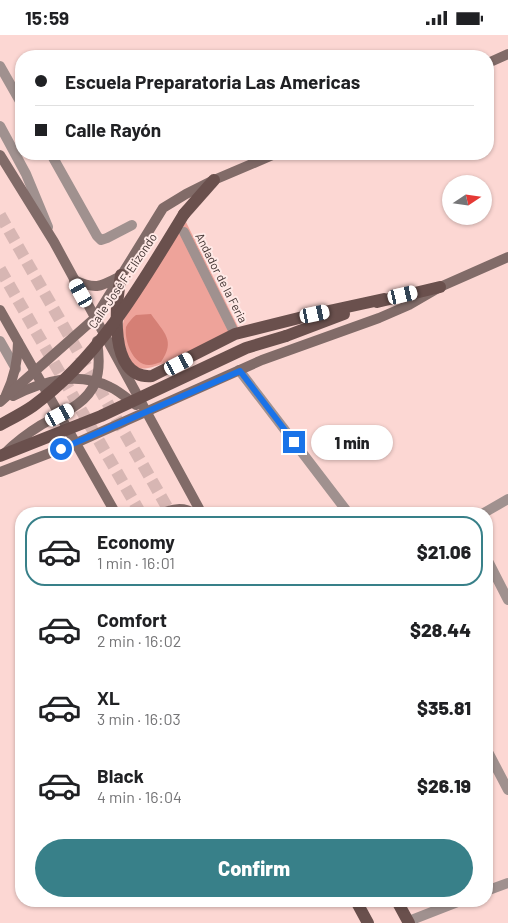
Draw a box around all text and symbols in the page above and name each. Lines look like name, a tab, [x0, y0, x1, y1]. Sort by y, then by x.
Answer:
text: 15:59	[25, 6, 69, 29]
text: Escuela Preparatoria Las Americas	[65, 70, 360, 93]
text: Calle Rayón	[65, 118, 161, 141]
north arrow	[442, 175, 492, 225]
map controls	[442, 175, 492, 225]
street label: Calle José F. Elizondo	[85, 230, 159, 331]
street label: Andador de la Feria	[193, 230, 251, 325]
car	[67, 276, 94, 310]
car	[386, 284, 419, 306]
car	[298, 304, 331, 324]
car	[162, 351, 195, 377]
car	[43, 401, 76, 429]
callout: 1 min	[312, 425, 394, 459]
route end	[283, 431, 305, 453]
text: 1 min	[334, 433, 370, 452]
route start	[50, 438, 72, 460]
icon: car	[37, 529, 82, 574]
text: Economy	[97, 530, 175, 553]
text: $21.06	[417, 540, 471, 563]
text: 1 min · 16:01	[97, 553, 175, 572]
icon: car	[37, 607, 82, 652]
text: Comfort	[97, 608, 167, 631]
text: $28.44	[410, 618, 471, 641]
text: 2 min · 16:02	[97, 631, 181, 650]
icon: car	[37, 685, 82, 730]
text: XL	[97, 686, 120, 709]
text: $35.81	[417, 696, 471, 719]
text: 3 min · 16:03	[97, 709, 181, 728]
icon: car	[37, 763, 82, 808]
text: Black	[97, 764, 144, 787]
text: $26.19	[417, 774, 471, 797]
text: 4 min · 16:04	[97, 787, 182, 806]
button: Confirm	[35, 839, 473, 897]

